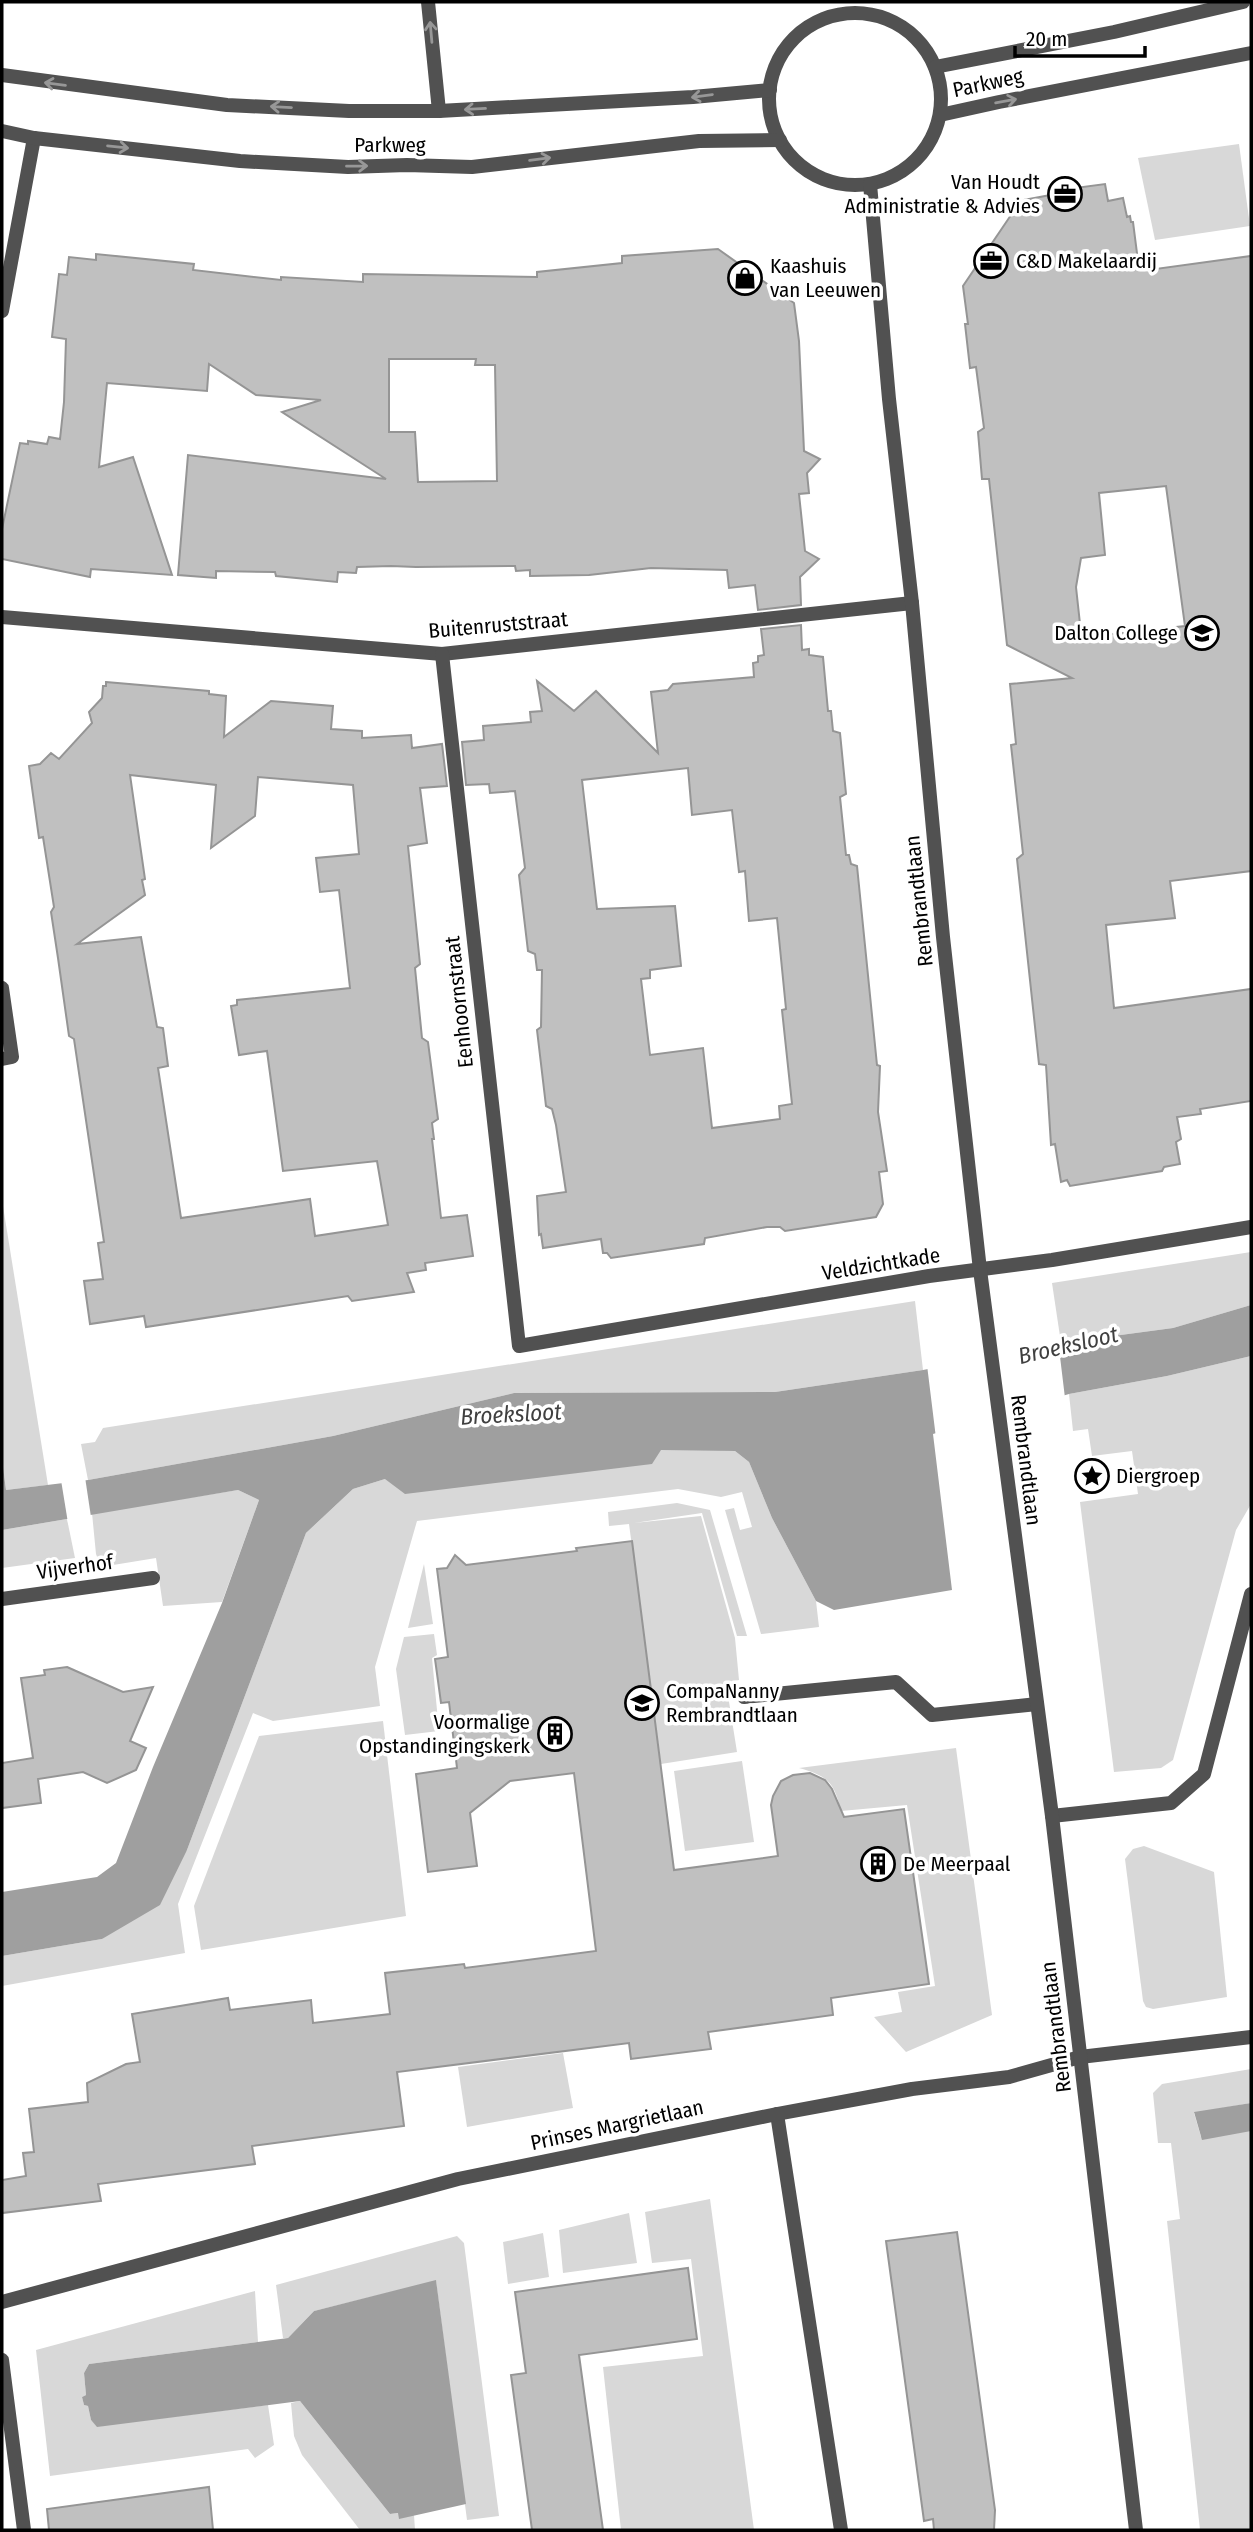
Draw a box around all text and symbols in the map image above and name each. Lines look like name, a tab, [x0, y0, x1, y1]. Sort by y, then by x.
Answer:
scale bar	[1015, 14, 1144, 58]
one-way arrow	[424, 21, 437, 44]
text: 20 m	[1026, 26, 1067, 52]
street label: Parkweg	[950, 63, 1026, 103]
one-way arrow	[44, 77, 66, 90]
one-way arrow	[691, 89, 714, 102]
one-way arrow	[994, 93, 1017, 107]
one-way arrow	[269, 101, 292, 114]
one-way arrow	[464, 103, 486, 116]
street label: Parkweg	[354, 132, 426, 158]
one-way arrow	[106, 141, 129, 154]
one-way arrow	[528, 153, 551, 166]
one-way arrow	[345, 160, 368, 173]
place label: Van Houdt Administratie & Advies	[844, 169, 1040, 219]
office icon: Van Houdt Administratie & Advies	[1046, 175, 1084, 213]
office icon: C&D Makelaardij	[972, 242, 1010, 280]
place label: C&D Makelaardij	[1016, 248, 1157, 274]
place label: Kaashuis van Leeuwen	[770, 253, 881, 303]
shop icon: Kaashuis van Leeuwen	[726, 259, 764, 297]
street label: Buitenruststraat	[427, 606, 569, 644]
school or university icon: Dalton College	[1183, 614, 1221, 652]
place label: Dalton College	[1054, 620, 1178, 646]
street label: Rembrandtlaan	[899, 834, 939, 968]
street label: Eenhoornstraat	[439, 935, 479, 1069]
street label: Veldzichtkade	[820, 1242, 942, 1286]
water label: Broeksloot	[1015, 1320, 1121, 1370]
street label: Rembrandtlaan	[1005, 1393, 1047, 1527]
water label: Broeksloot	[460, 1397, 563, 1431]
place icon: Diergroep	[1073, 1457, 1111, 1495]
place label: Diergroep	[1116, 1463, 1200, 1489]
street label: Vijverhof	[35, 1549, 116, 1585]
place label: CompaNanny Rembrandtlaan	[666, 1678, 798, 1728]
school or university icon: CompaNanny Rembrandtlaan	[623, 1684, 661, 1722]
place label: Voormalige Opstandingingskerk	[359, 1709, 530, 1759]
building icon: Voormalige Opstandingingskerk	[536, 1715, 574, 1753]
building icon: De Meerpaal	[859, 1845, 897, 1883]
place label: De Meerpaal	[903, 1851, 1011, 1877]
street label: Rembrandtlaan	[1035, 1960, 1077, 2094]
street label: Prinses Margrietlaan	[528, 2094, 706, 2156]

